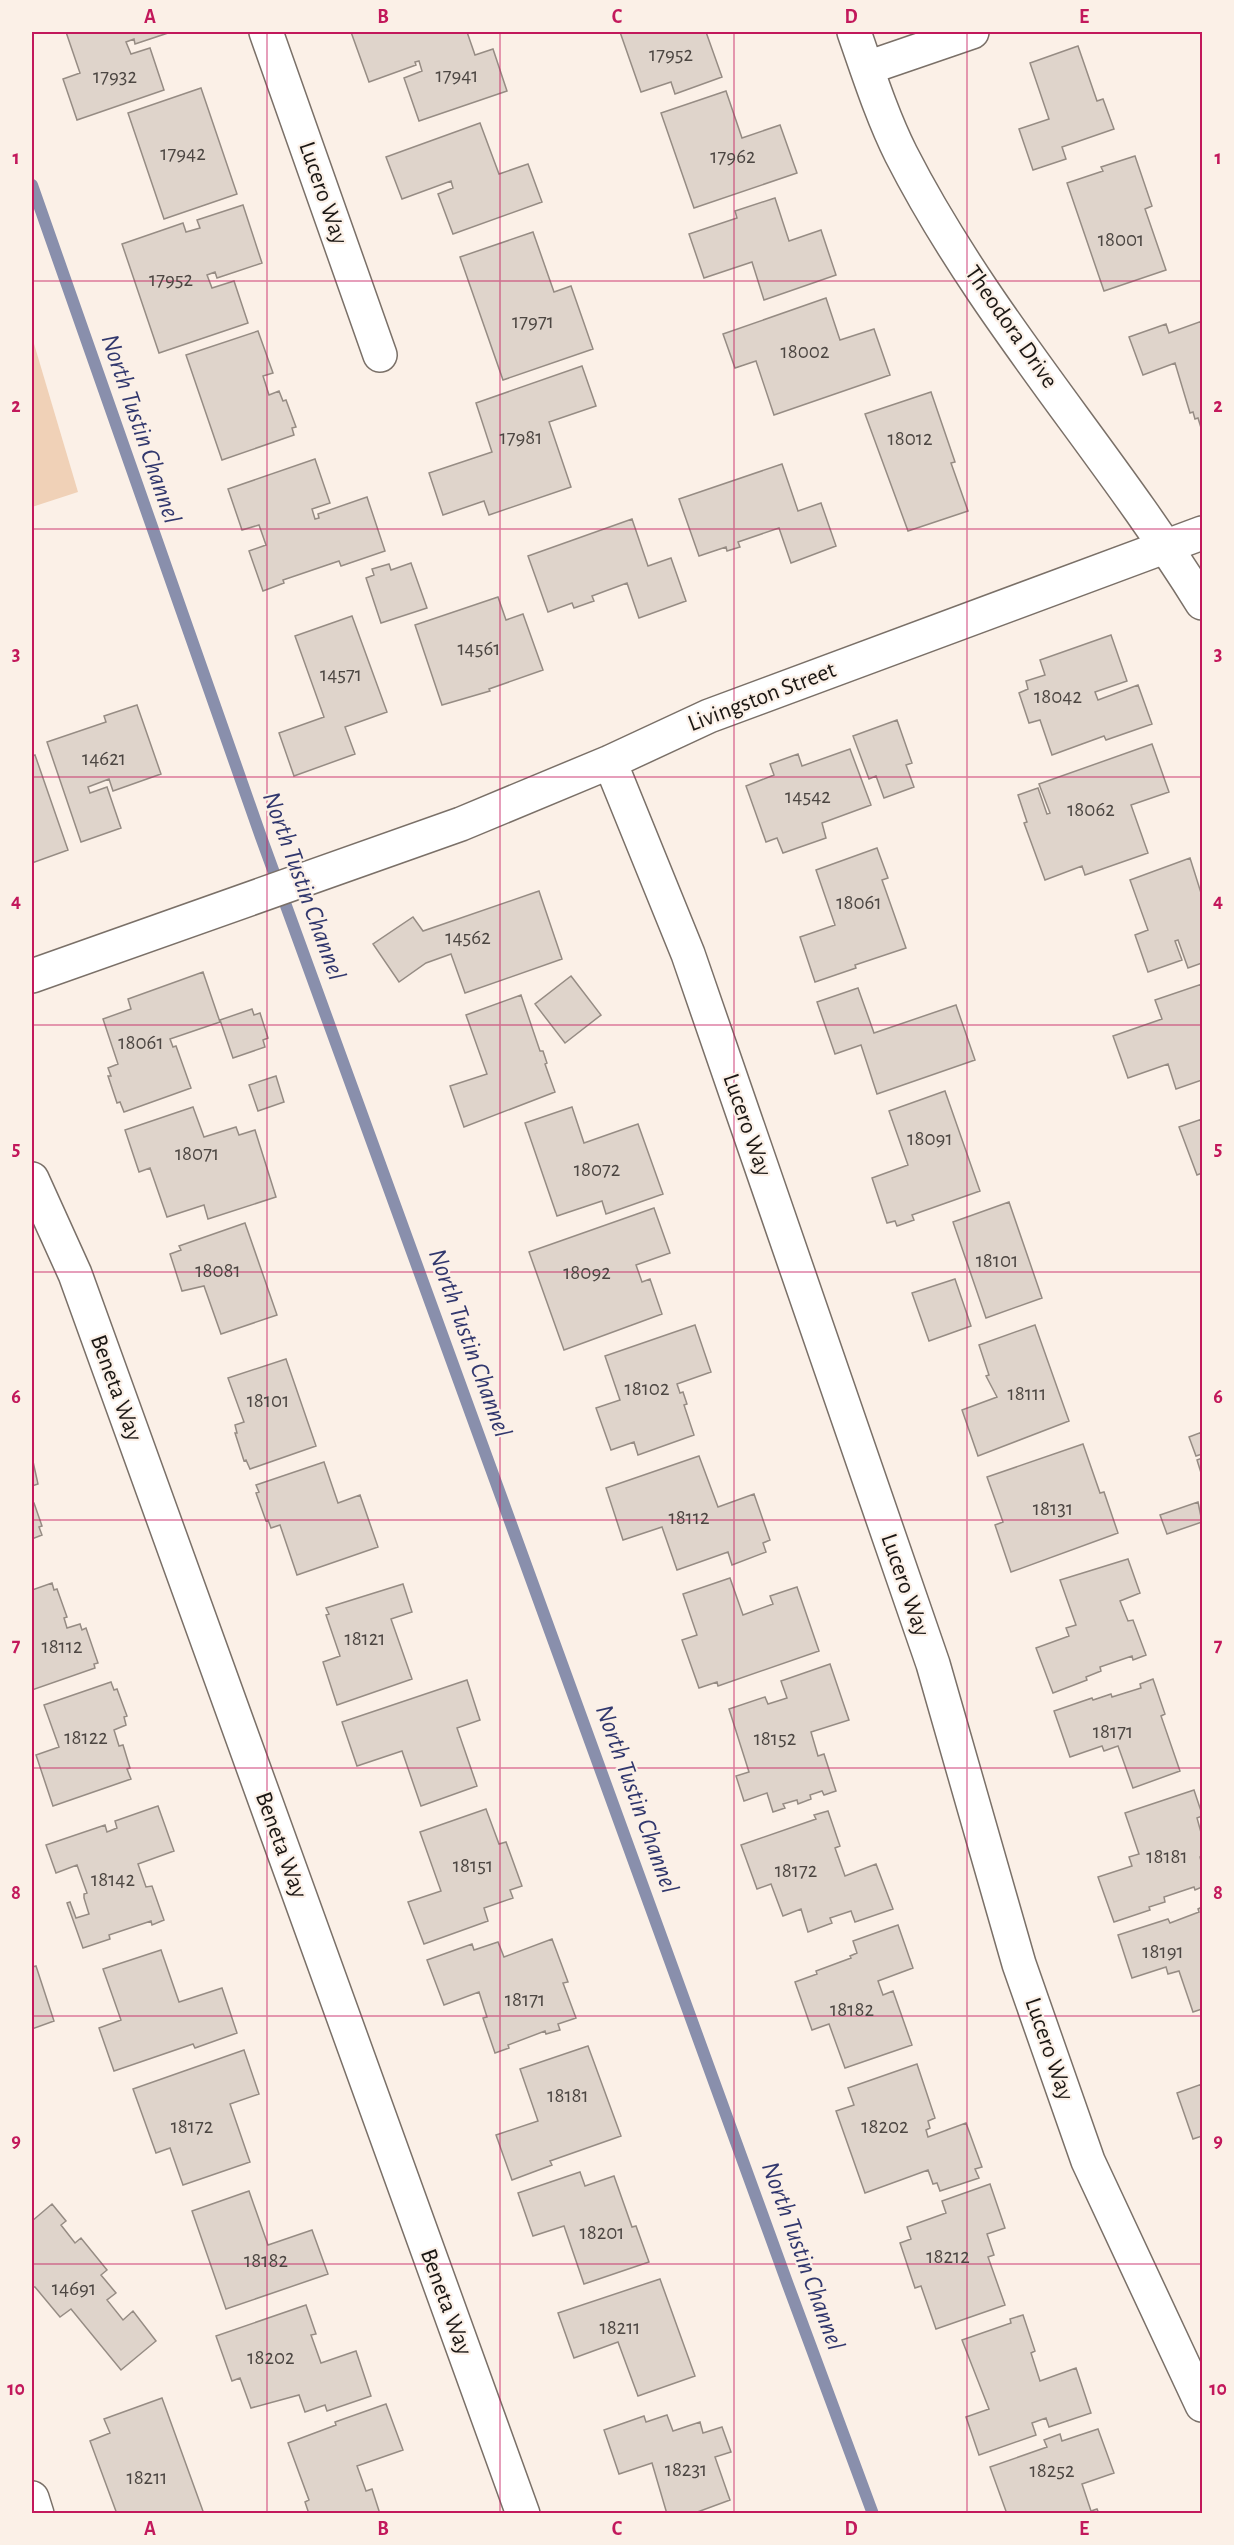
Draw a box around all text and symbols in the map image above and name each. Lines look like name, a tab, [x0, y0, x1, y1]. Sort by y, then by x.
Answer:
text: A	[144, 7, 156, 27]
text: B	[377, 7, 389, 27]
text: C	[612, 7, 623, 27]
text: D	[844, 7, 858, 27]
text: E	[1079, 7, 1089, 27]
house number: 17952	[649, 44, 693, 65]
house number: 17941	[435, 65, 479, 86]
house number: 17932	[93, 66, 137, 87]
street label: Lucero Way	[294, 138, 352, 248]
house number: 17942	[160, 143, 206, 164]
house number: 17962	[710, 146, 756, 167]
text: 1	[12, 148, 20, 168]
text: 1	[1214, 148, 1222, 168]
house number: 18001	[1098, 229, 1144, 250]
street label: Theodora Drive	[960, 261, 1062, 393]
house number: 17952	[149, 269, 193, 290]
house number: 17971	[512, 311, 554, 332]
water label: North Tustin Channel	[96, 331, 186, 527]
house number: 18002	[781, 341, 829, 362]
text: 2	[11, 396, 21, 416]
text: 2	[1213, 396, 1223, 416]
house number: 17981	[499, 427, 543, 448]
house number: 18012	[887, 428, 933, 449]
house number: 14561	[457, 638, 501, 659]
text: 3	[12, 644, 20, 664]
text: 3	[1214, 644, 1222, 664]
street label: Livingston Street	[685, 658, 840, 736]
house number: 14571	[320, 664, 362, 685]
house number: 18042	[1034, 686, 1082, 707]
house number: 14621	[82, 748, 126, 769]
house number: 14542	[785, 786, 831, 807]
water label: North Tustin Channel	[258, 788, 350, 984]
house number: 18062	[1067, 799, 1115, 820]
text: 4	[11, 891, 21, 911]
text: 4	[1213, 891, 1223, 911]
house number: 18061	[836, 892, 882, 913]
house number: 14562	[445, 927, 491, 948]
house number: 18061	[118, 1032, 164, 1053]
street label: Lucero Way	[718, 1070, 776, 1180]
house number: 18091	[907, 1128, 953, 1149]
text: 5	[12, 1139, 20, 1159]
text: 5	[1214, 1139, 1222, 1159]
house number: 18071	[175, 1143, 219, 1164]
house number: 18072	[574, 1159, 620, 1180]
water label: North Tustin Channel	[424, 1245, 516, 1441]
house number: 18101	[976, 1250, 1018, 1271]
house number: 18081	[195, 1260, 241, 1281]
house number: 18092	[563, 1262, 611, 1283]
street label: Beneta Way	[86, 1332, 146, 1444]
house number: 18102	[624, 1378, 670, 1399]
house number: 18111	[1008, 1383, 1046, 1404]
text: 6	[11, 1387, 21, 1407]
text: 6	[1213, 1387, 1223, 1407]
house number: 18101	[247, 1390, 289, 1411]
house number: 18131	[1033, 1498, 1073, 1519]
house number: 18112	[668, 1507, 710, 1528]
street label: Lucero Way	[876, 1530, 934, 1640]
house number: 18121	[344, 1628, 386, 1649]
text: 7	[12, 1635, 21, 1655]
text: 7	[1214, 1635, 1223, 1655]
house number: 18112	[41, 1636, 83, 1657]
water label: North Tustin Channel	[591, 1701, 683, 1897]
house number: 18171	[1093, 1721, 1133, 1742]
house number: 18122	[64, 1727, 108, 1748]
house number: 18152	[754, 1728, 796, 1749]
street label: Beneta Way	[251, 1789, 311, 1901]
house number: 18181	[1146, 1846, 1188, 1867]
house number: 18151	[453, 1855, 493, 1876]
house number: 18172	[775, 1860, 817, 1881]
house number: 18142	[91, 1869, 135, 1890]
text: 8	[11, 1883, 21, 1903]
text: 8	[1213, 1883, 1223, 1903]
house number: 18191	[1142, 1941, 1184, 1962]
house number: 18171	[505, 1989, 545, 2010]
street label: Lucero Way	[1020, 1994, 1078, 2104]
house number: 18182	[830, 1999, 874, 2020]
house number: 18181	[547, 2085, 589, 2106]
house number: 18172	[171, 2116, 213, 2137]
house number: 18202	[861, 2116, 909, 2137]
text: 9	[11, 2131, 21, 2151]
text: 9	[1213, 2131, 1223, 2151]
water label: North Tustin Channel	[757, 2158, 849, 2354]
house number: 18201	[579, 2222, 625, 2243]
street label: Beneta Way	[416, 2246, 476, 2358]
house number: 18212	[926, 2246, 970, 2267]
house number: 18182	[244, 2250, 288, 2271]
house number: 14691	[52, 2278, 96, 2299]
house number: 18211	[599, 2317, 641, 2338]
house number: 18202	[247, 2347, 295, 2368]
text: 10	[7, 2379, 25, 2399]
text: 10	[1209, 2379, 1227, 2399]
house number: 18231	[665, 2459, 707, 2480]
house number: 18252	[1029, 2460, 1075, 2481]
house number: 18211	[126, 2467, 168, 2488]
text: A	[144, 2519, 156, 2539]
text: B	[377, 2519, 389, 2539]
text: C	[612, 2519, 623, 2539]
text: D	[844, 2519, 858, 2539]
text: E	[1079, 2519, 1089, 2539]

